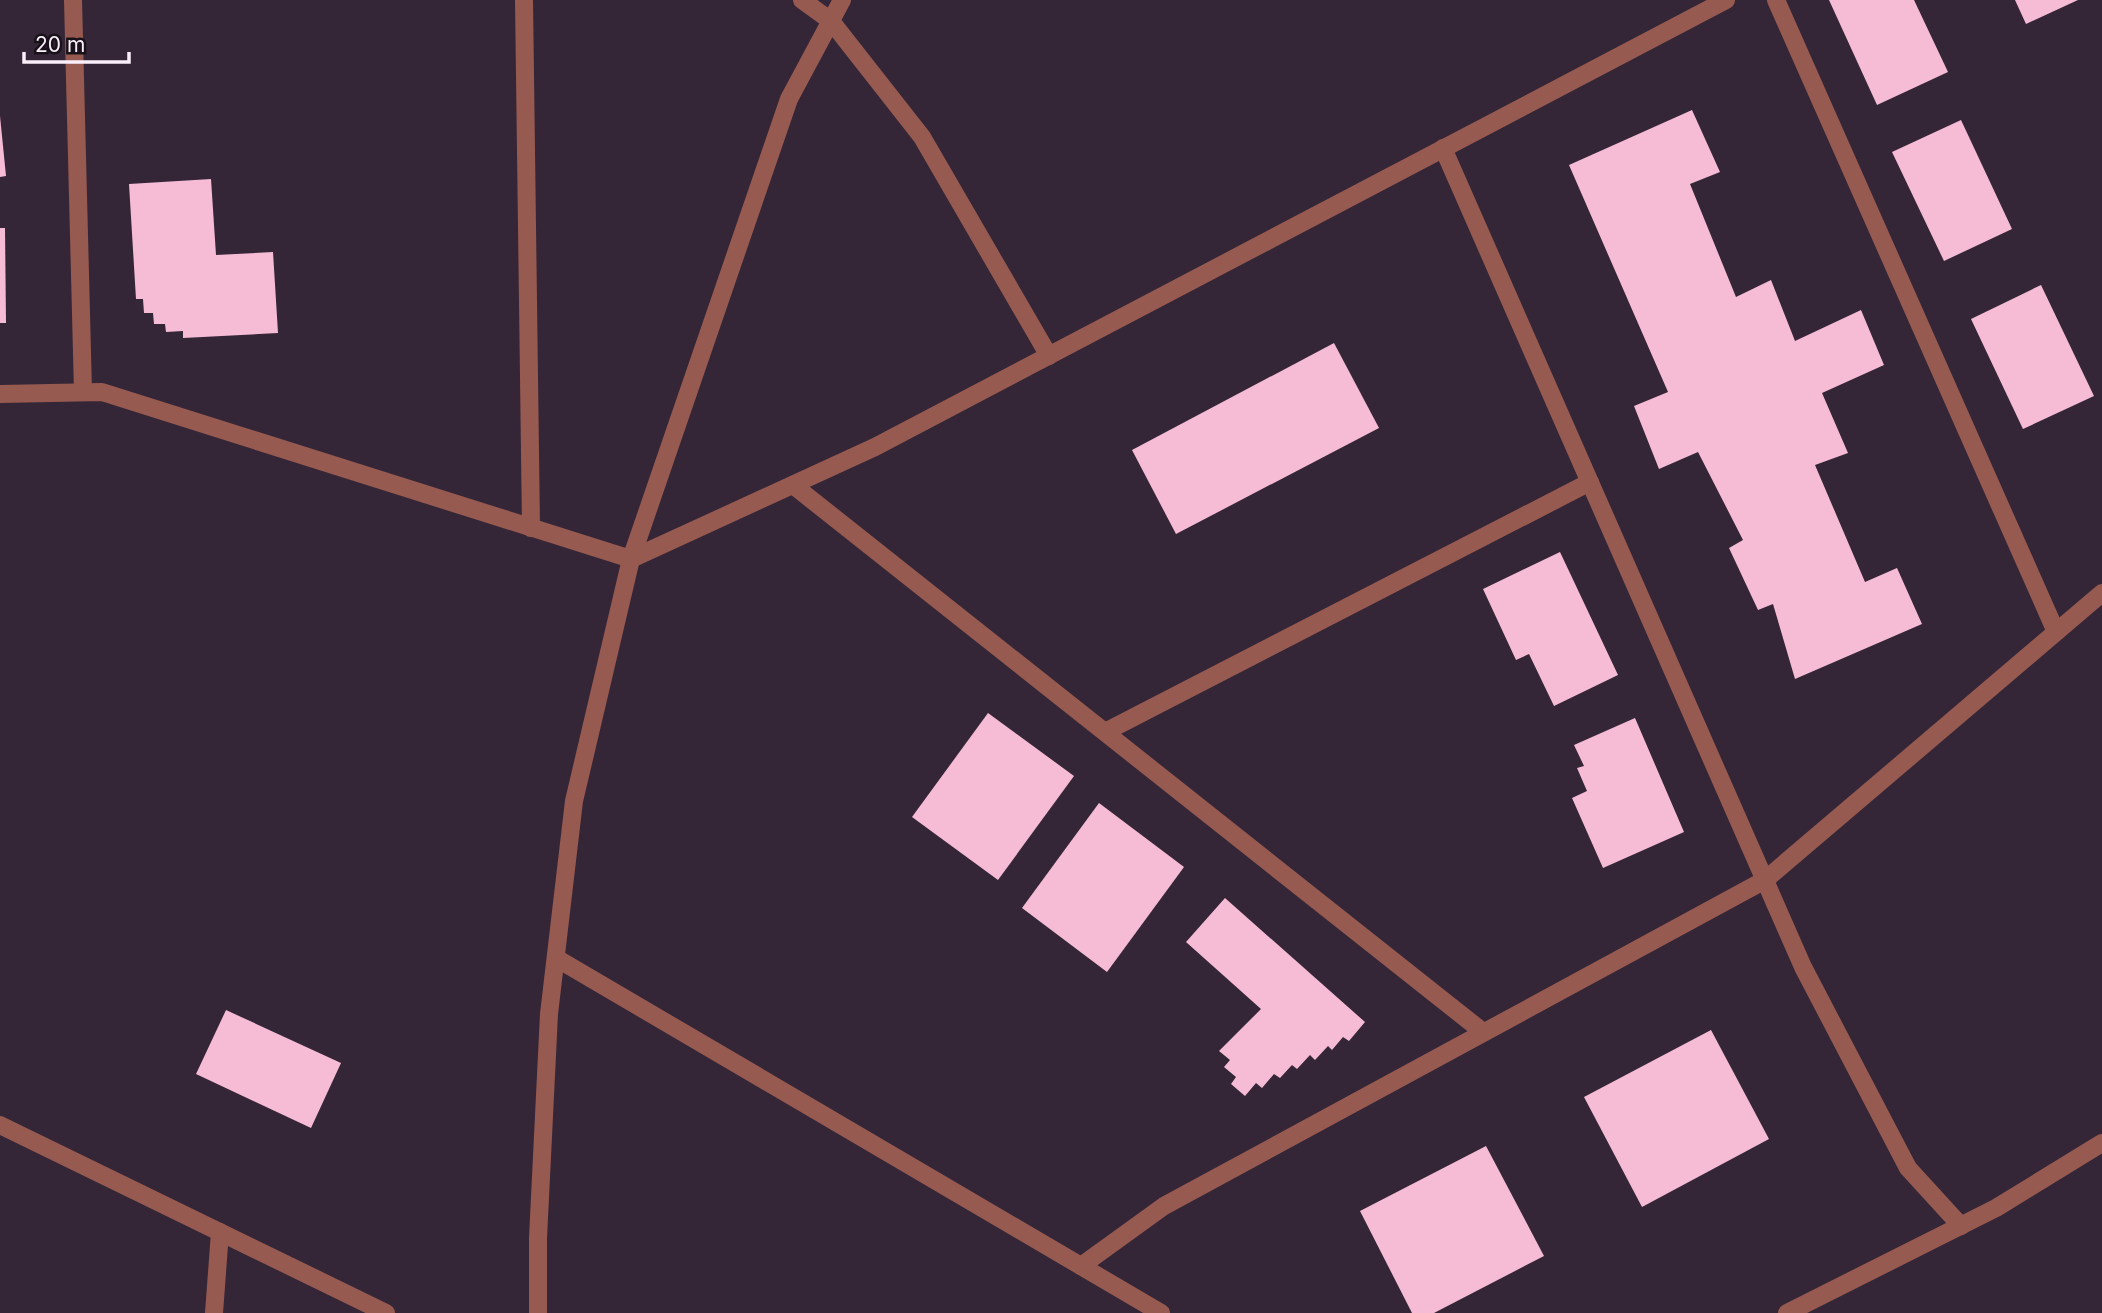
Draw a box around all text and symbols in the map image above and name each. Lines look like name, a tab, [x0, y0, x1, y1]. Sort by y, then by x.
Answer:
scale bar	[24, 21, 130, 65]
text: 20 m	[35, 32, 85, 57]

